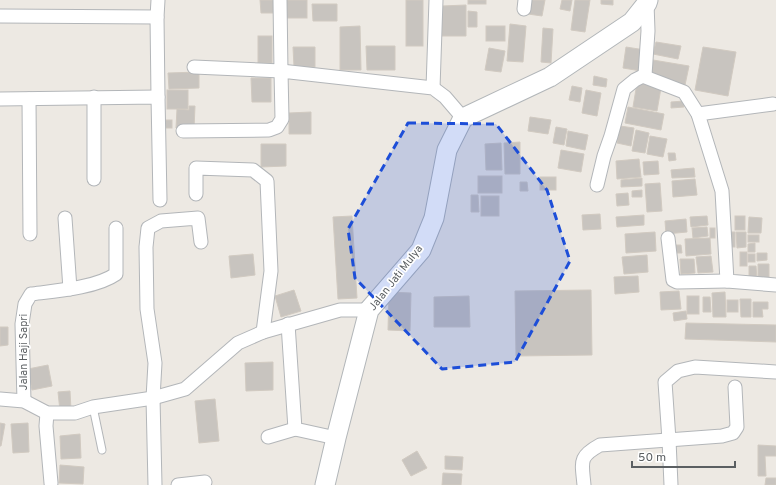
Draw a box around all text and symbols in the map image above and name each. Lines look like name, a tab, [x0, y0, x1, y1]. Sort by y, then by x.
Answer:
street label: Jalan Jati Mulya	[366, 242, 426, 314]
street label: Jalan Haji Sapri	[17, 314, 31, 390]
scale bar	[632, 443, 735, 469]
text: 50 m	[638, 450, 666, 466]

